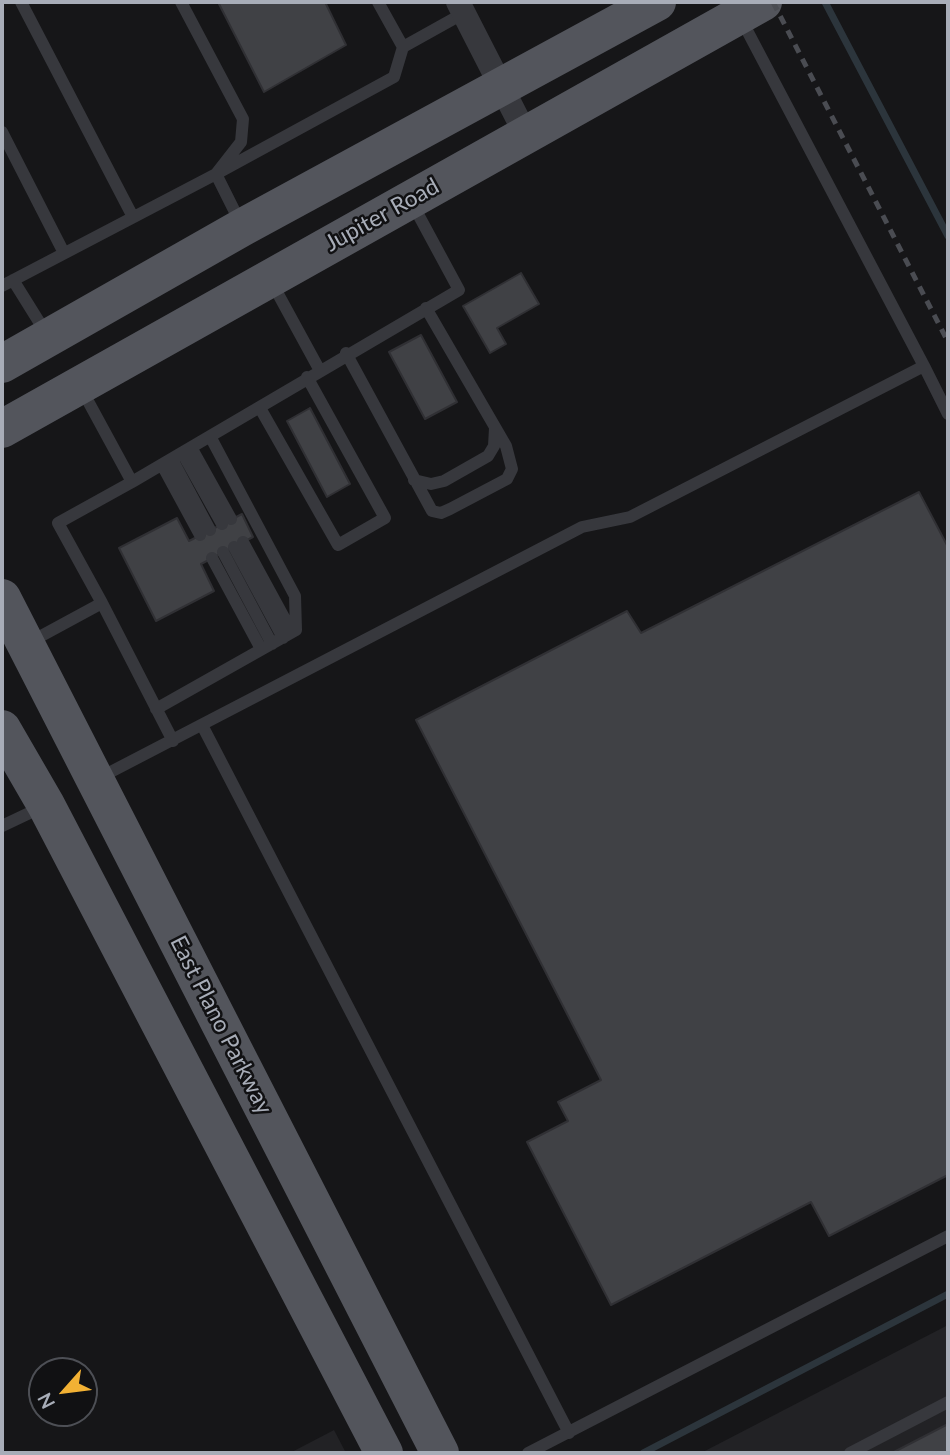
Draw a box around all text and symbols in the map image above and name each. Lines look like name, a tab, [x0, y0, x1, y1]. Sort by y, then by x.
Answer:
street label: Jupiter Road	[320, 172, 444, 258]
street label: East Plano Parkway	[164, 931, 278, 1119]
north arrow	[28, 1357, 98, 1427]
text: N	[32, 1389, 59, 1413]

